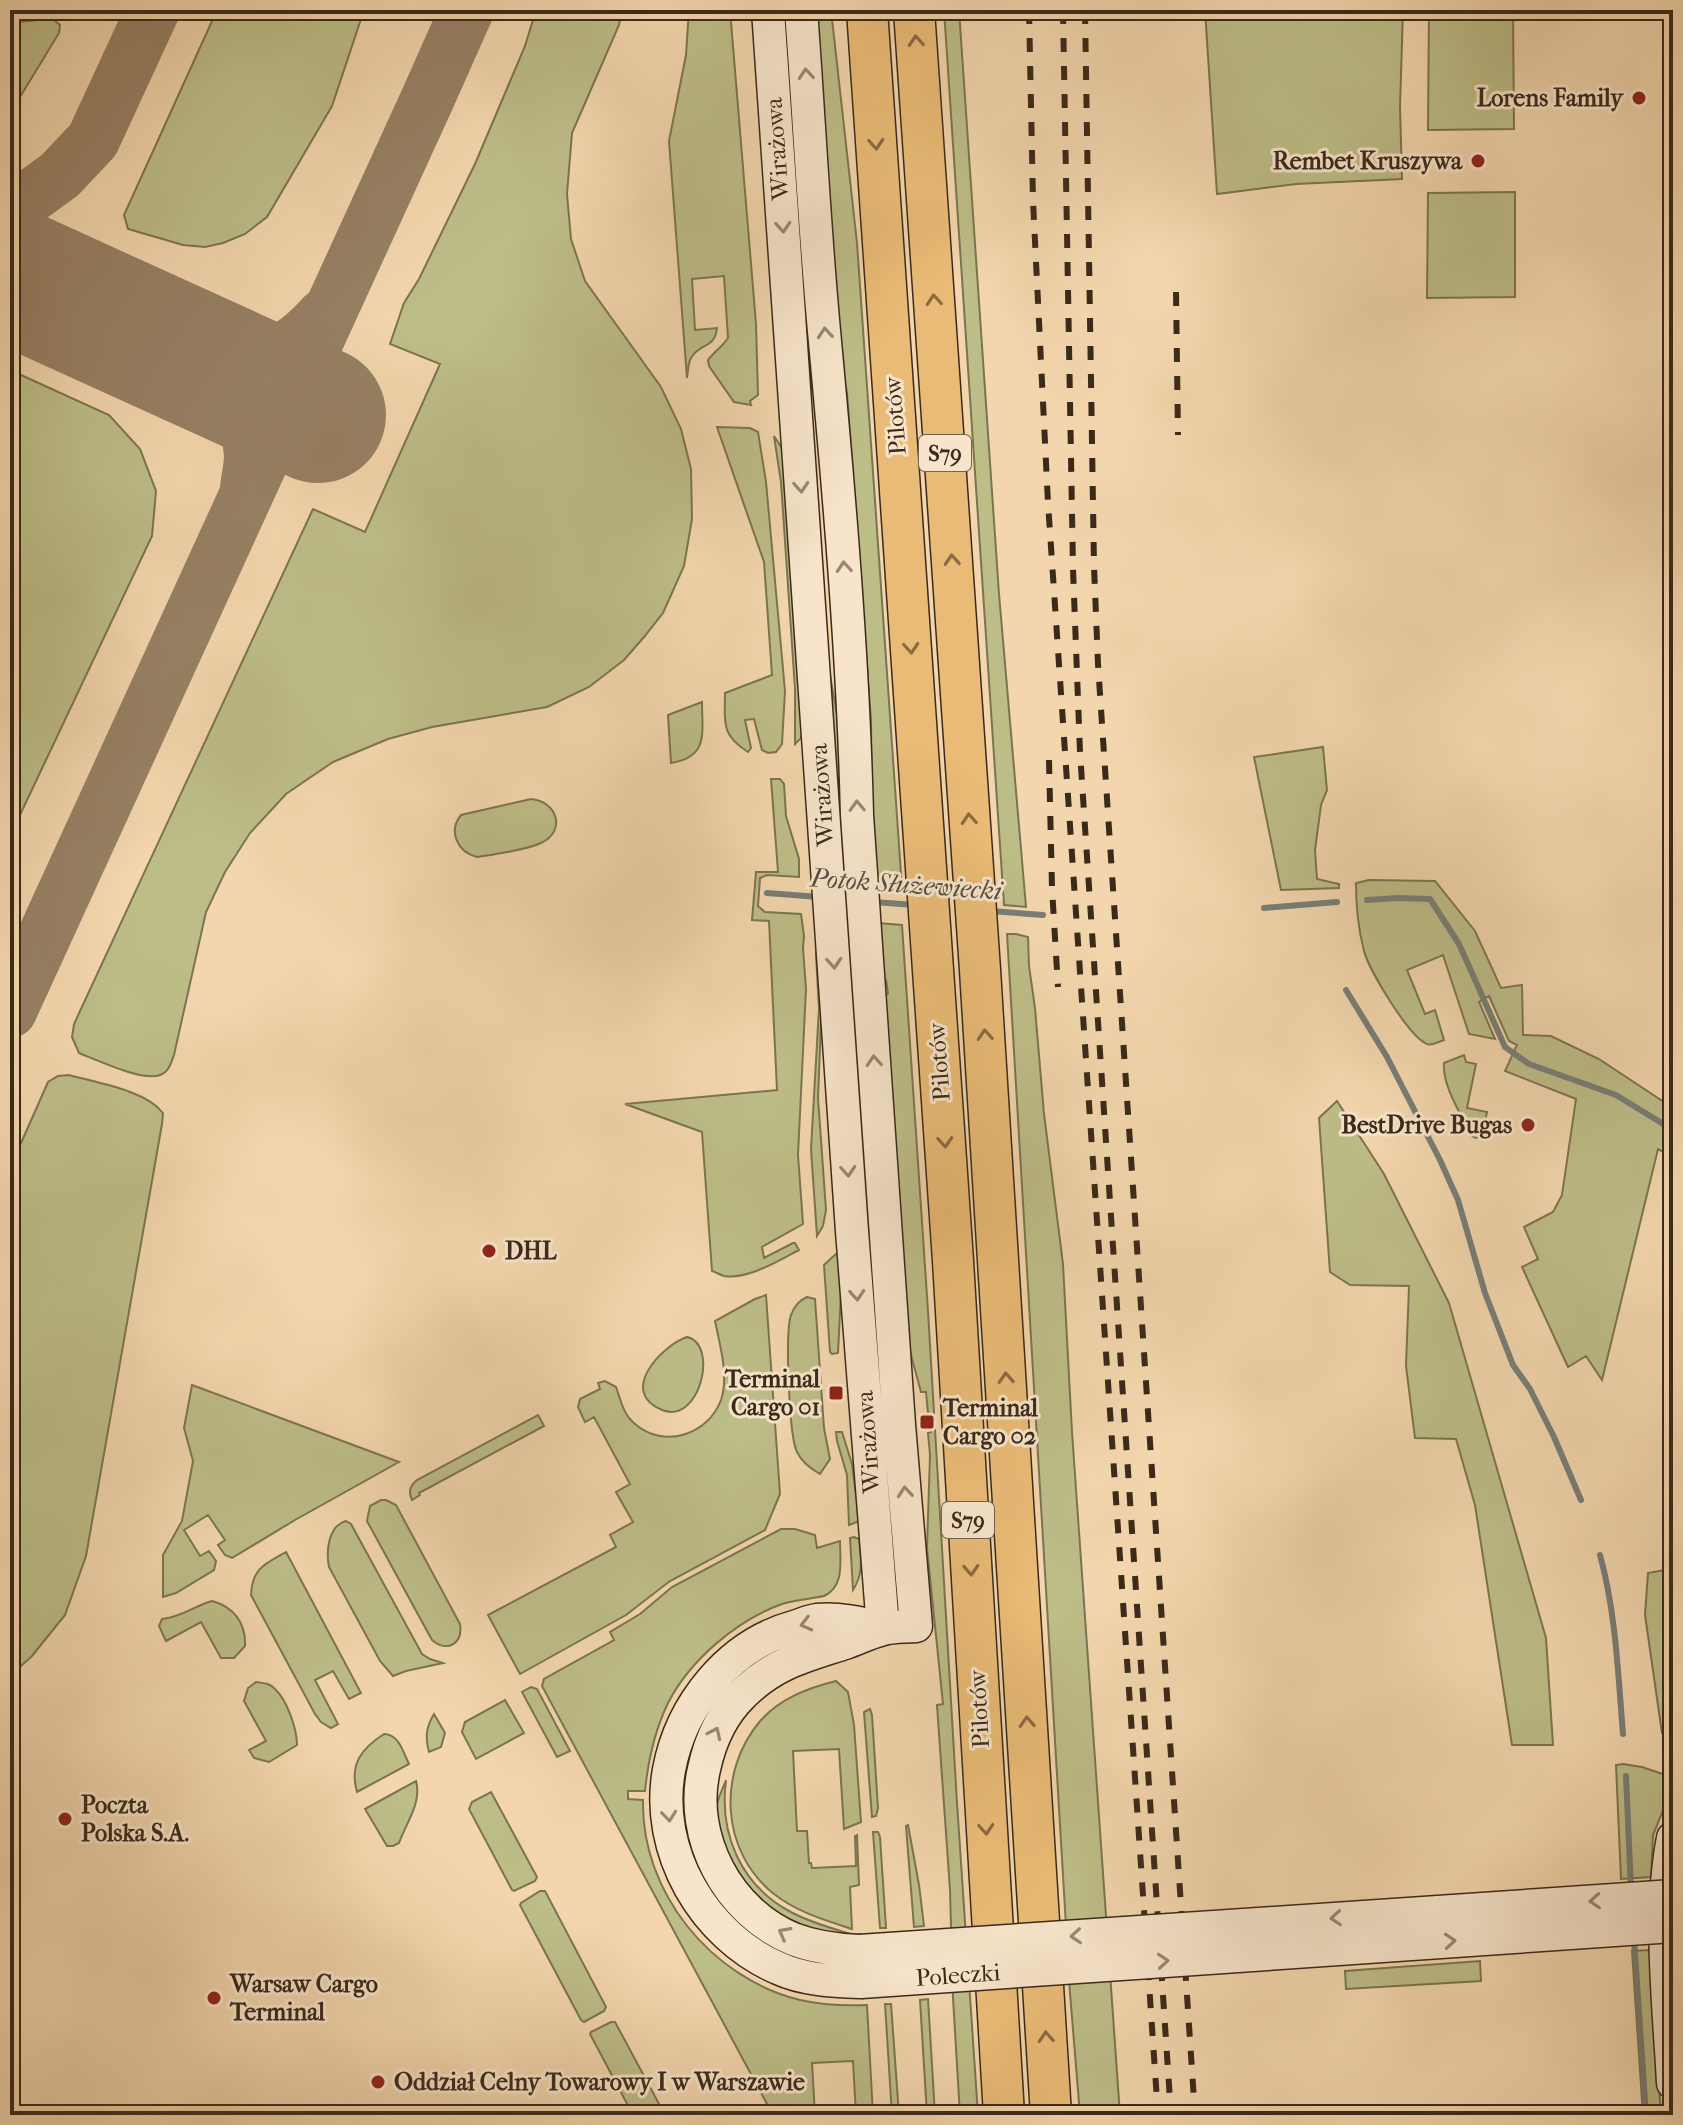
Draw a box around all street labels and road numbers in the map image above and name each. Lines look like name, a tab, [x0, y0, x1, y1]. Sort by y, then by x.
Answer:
street label: Wirażowa	[759, 96, 795, 202]
street label: Pilotów	[878, 375, 912, 456]
road number: S79	[919, 435, 971, 471]
street label: Wirażowa	[804, 742, 840, 848]
street label: Pilotów	[922, 1021, 956, 1102]
street label: Wirażowa	[850, 1389, 886, 1495]
road number: S79	[942, 1502, 994, 1538]
street label: Pilotów	[963, 1668, 995, 1749]
street label: Poleczki	[915, 1958, 1001, 1992]

